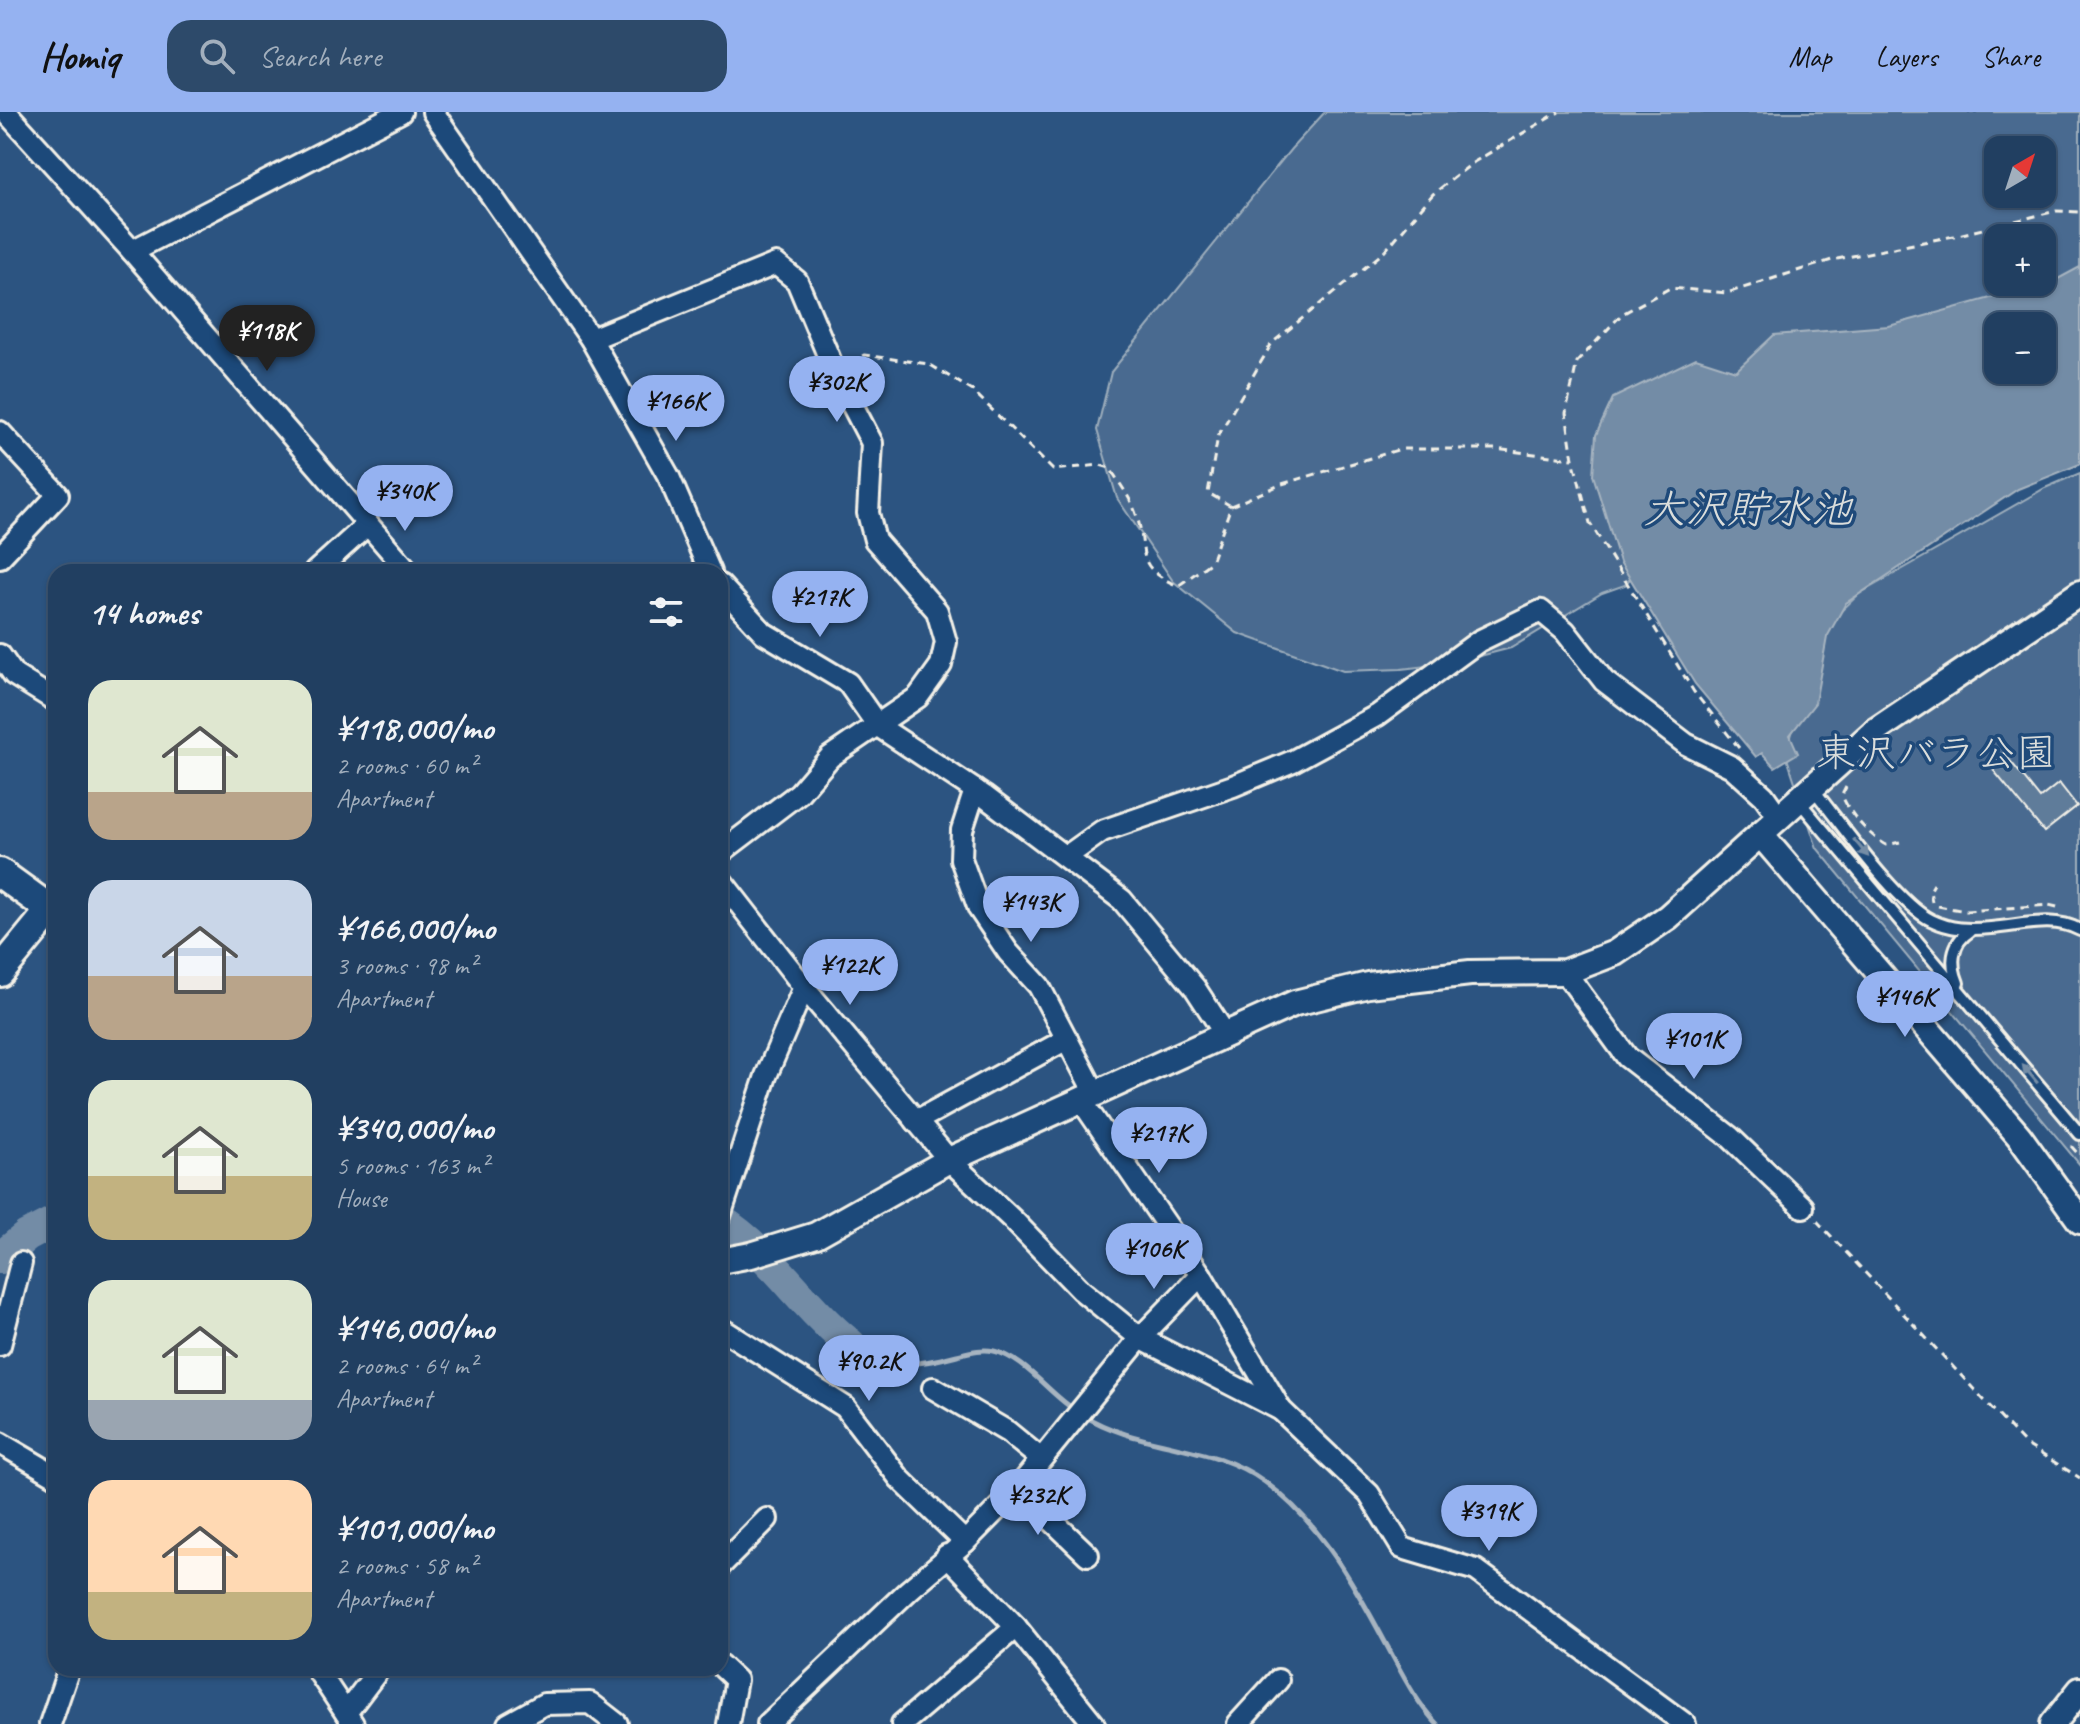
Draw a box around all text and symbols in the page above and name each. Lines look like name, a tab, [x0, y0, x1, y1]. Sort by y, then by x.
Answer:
search box	[167, 20, 727, 92]
text: Homiq	[40, 33, 119, 80]
icon: search	[195, 34, 239, 78]
text: Search here	[259, 37, 381, 75]
text: Map	[1789, 39, 1832, 74]
text: Layers	[1876, 39, 1937, 74]
text: Share	[1981, 39, 2040, 74]
north arrow	[1984, 136, 2056, 208]
map controls	[1984, 136, 2056, 384]
button: +	[1984, 224, 2056, 296]
pin: ¥118K	[211, 305, 323, 373]
button: −	[1984, 312, 2056, 384]
text: ¥118K	[237, 314, 297, 347]
pin: ¥302K	[781, 356, 893, 424]
text: ¥302K	[807, 365, 867, 398]
pin: ¥166K	[620, 375, 732, 443]
text: ¥166K	[645, 384, 707, 417]
pin: ¥340K	[349, 465, 461, 533]
text: ¥340K	[375, 474, 435, 507]
water label: 大沢貯水池	[1643, 483, 1854, 536]
pin: ¥217K	[764, 571, 876, 639]
text: ¥217K	[790, 580, 850, 613]
icon: filters	[644, 590, 688, 634]
text: 14 homes	[88, 591, 199, 634]
text: ¥118,000/mo	[336, 706, 493, 749]
icon: home	[152, 712, 248, 808]
park label: 東沢バラ公園	[1816, 728, 2056, 778]
text: 2 rooms · 60 m²	[336, 749, 477, 782]
text: Apartment	[336, 782, 432, 815]
one-way arrow	[1852, 838, 1869, 858]
pin: ¥143K	[975, 876, 1087, 944]
text: ¥143K	[1001, 885, 1061, 918]
text: ¥166,000/mo	[336, 906, 495, 949]
icon: home	[152, 912, 248, 1008]
pin: ¥122K	[794, 939, 906, 1007]
text: ¥122K	[820, 948, 880, 981]
text: 3 rooms · 98 m²	[336, 949, 477, 982]
pin: ¥146K	[1849, 971, 1961, 1039]
text: ¥146K	[1875, 980, 1935, 1013]
text: Apartment	[336, 982, 432, 1015]
pin: ¥101K	[1638, 1013, 1750, 1081]
text: ¥101K	[1664, 1022, 1724, 1055]
one-way arrow	[2022, 1064, 2039, 1084]
text: ¥340,000/mo	[336, 1106, 493, 1149]
pin: ¥217K	[1103, 1107, 1215, 1175]
icon: home	[152, 1112, 248, 1208]
text: ¥217K	[1129, 1116, 1189, 1149]
text: 5 rooms · 163 m²	[336, 1149, 488, 1182]
text: House	[336, 1182, 387, 1215]
pin: ¥106K	[1098, 1223, 1210, 1291]
text: ¥106K	[1124, 1232, 1184, 1265]
text: ¥146,000/mo	[336, 1306, 494, 1349]
icon: home	[152, 1312, 248, 1408]
pin: ¥90.2K	[804, 1335, 934, 1403]
text: ¥90.2K	[837, 1344, 901, 1377]
text: 2 rooms · 64 m²	[336, 1349, 477, 1382]
text: Apartment	[336, 1382, 432, 1415]
pin: ¥232K	[982, 1469, 1094, 1537]
text: ¥232K	[1008, 1478, 1068, 1511]
pin: ¥319K	[1433, 1485, 1545, 1553]
text: ¥319K	[1459, 1494, 1519, 1527]
text: ¥101,000/mo	[336, 1506, 493, 1549]
icon: home	[152, 1512, 248, 1608]
text: 2 rooms · 58 m²	[336, 1549, 477, 1582]
text: Apartment	[336, 1582, 432, 1615]

